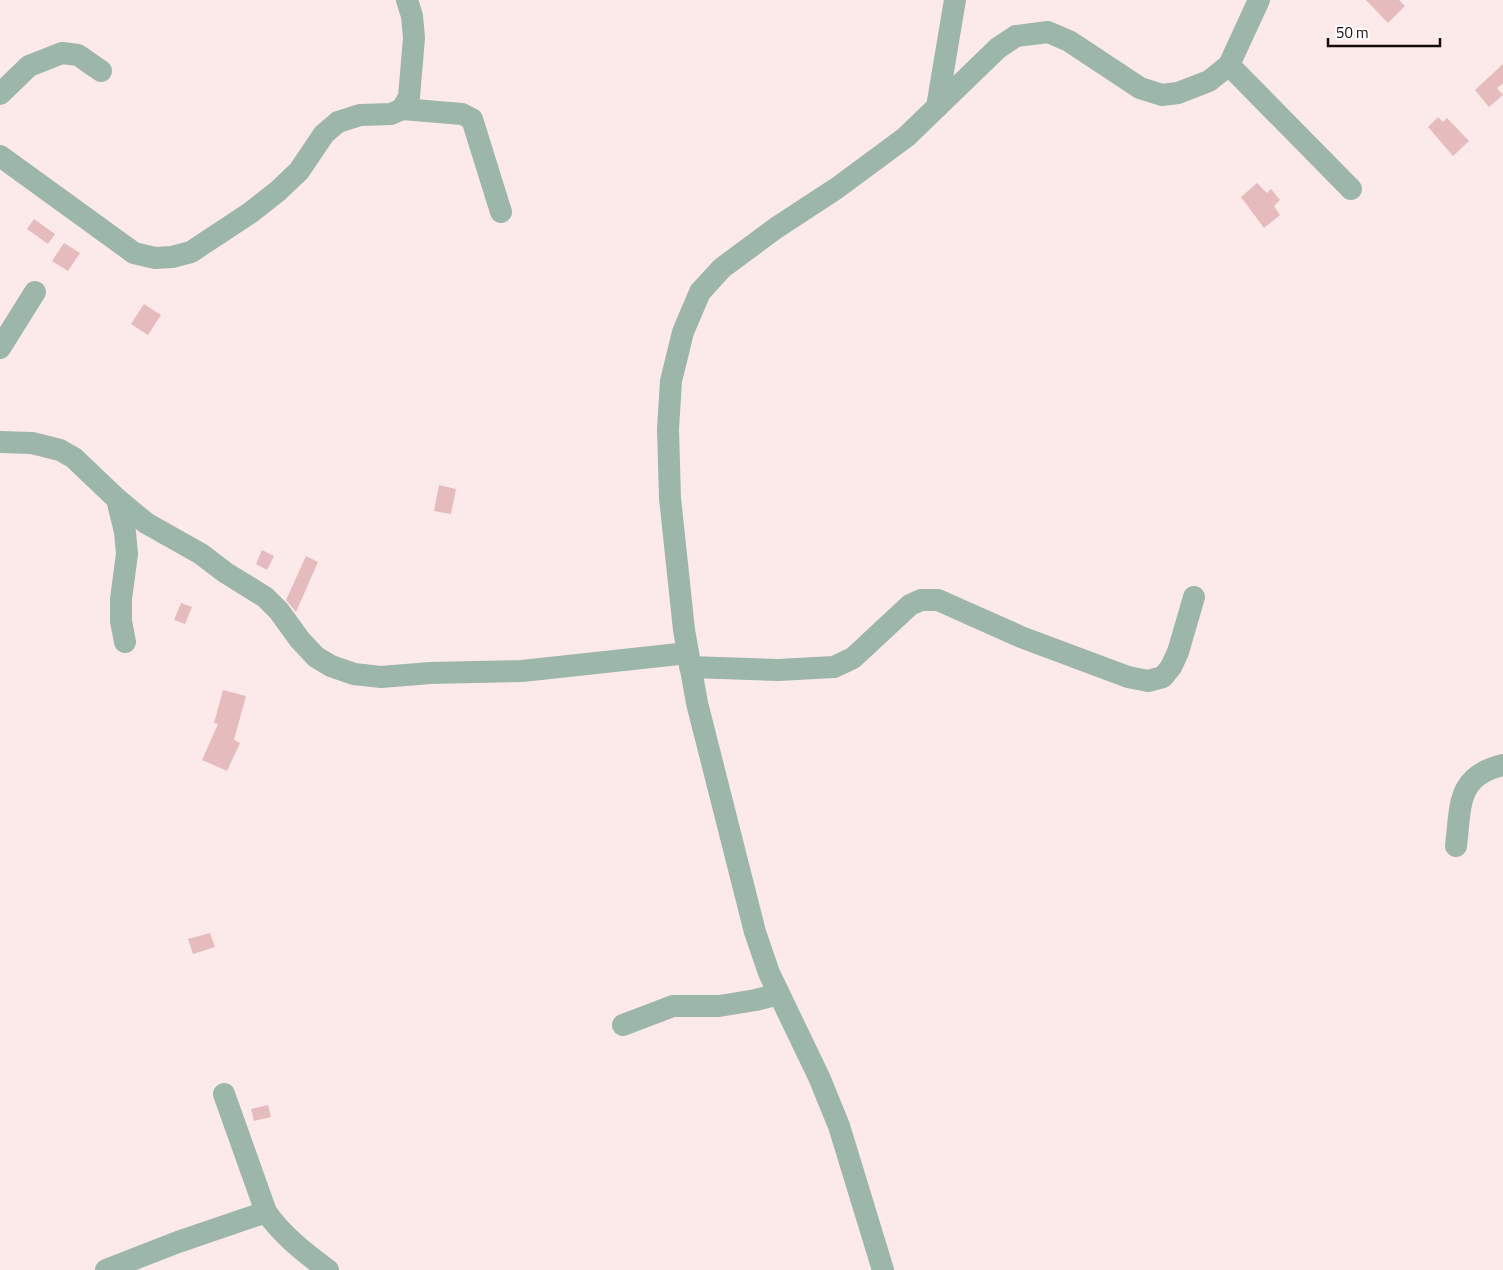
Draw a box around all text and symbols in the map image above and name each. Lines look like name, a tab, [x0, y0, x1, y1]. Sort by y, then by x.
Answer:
scale bar	[1328, 15, 1440, 47]
text: 50 m	[1336, 21, 1369, 44]

